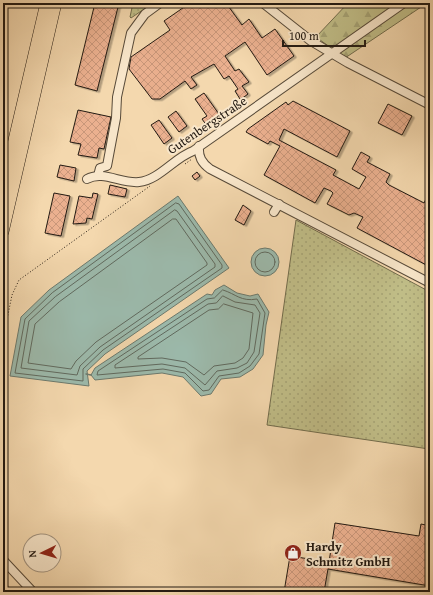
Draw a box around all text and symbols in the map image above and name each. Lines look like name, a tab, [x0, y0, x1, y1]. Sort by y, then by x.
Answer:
scale bar	[283, 22, 365, 48]
text: 100 m	[289, 27, 319, 44]
street label: Gutenbergstraße	[163, 91, 251, 159]
north arrow	[22, 533, 62, 573]
place label: Hardy Schmitz GmbH	[306, 537, 391, 571]
shop icon: Hardy Schmitz GmbH	[283, 543, 303, 563]
text: N	[24, 549, 40, 558]

